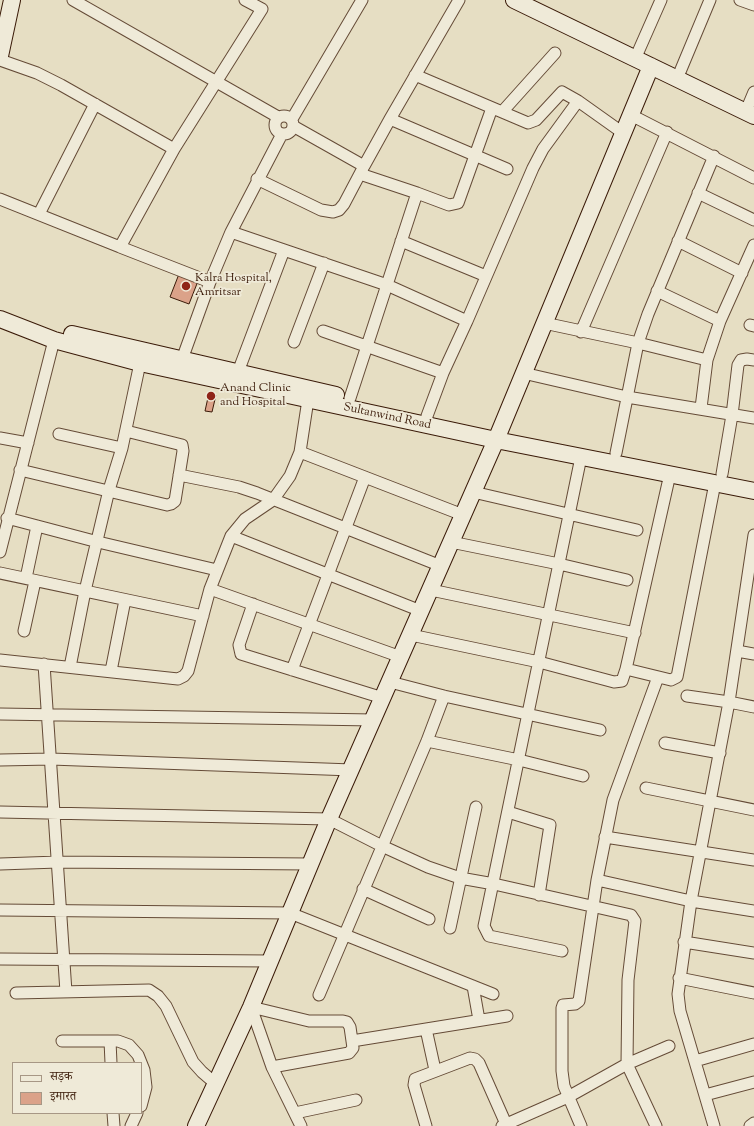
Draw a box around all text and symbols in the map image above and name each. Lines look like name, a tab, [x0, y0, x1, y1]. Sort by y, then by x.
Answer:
place label: Kalra Hospital, Amritsar	[195, 272, 272, 300]
marker: Kalra Hospital, Amritsar	[180, 280, 192, 292]
place label: Anand Clinic and Hospital	[220, 382, 291, 410]
marker: Anand Clinic and Hospital	[205, 390, 217, 402]
street label: Sultanwind Road	[342, 401, 432, 433]
legend	[12, 1062, 142, 1114]
text: सड़क	[50, 1068, 73, 1086]
text: इमारत	[50, 1088, 76, 1106]

